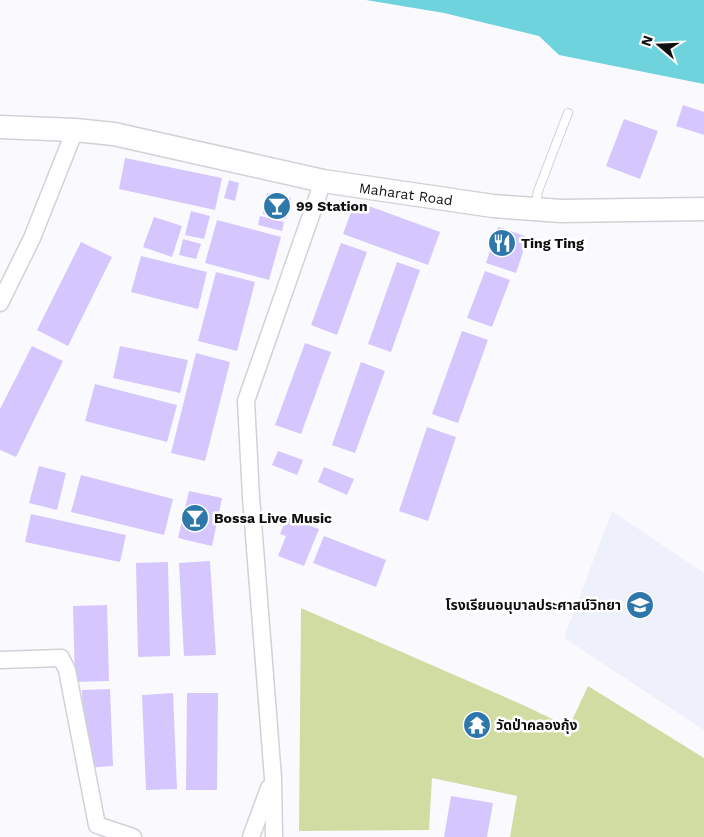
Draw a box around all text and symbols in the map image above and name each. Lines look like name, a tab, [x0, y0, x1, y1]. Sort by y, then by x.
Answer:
north arrow	[634, 20, 684, 70]
text: N	[637, 33, 656, 48]
street label: Maharat Road	[358, 180, 454, 208]
bar icon: 99 Station	[262, 191, 292, 221]
place label: 99 Station	[296, 198, 368, 214]
restaurant icon: Ting Ting	[487, 228, 517, 258]
place label: Ting Ting	[521, 235, 584, 251]
bar icon: Bossa Live Music	[180, 503, 210, 533]
place label: Bossa Live Music	[214, 510, 332, 526]
school or university icon: โรงเรียนอนุบาลประศาสน์วิทยา	[625, 590, 655, 620]
place label: โรงเรียนอนุบาลประศาสน์วิทยา	[446, 597, 621, 614]
temple icon: วัดป่าคลองกุ้ง	[462, 710, 492, 740]
place label: วัดป่าคลองกุ้ง	[496, 717, 578, 734]

